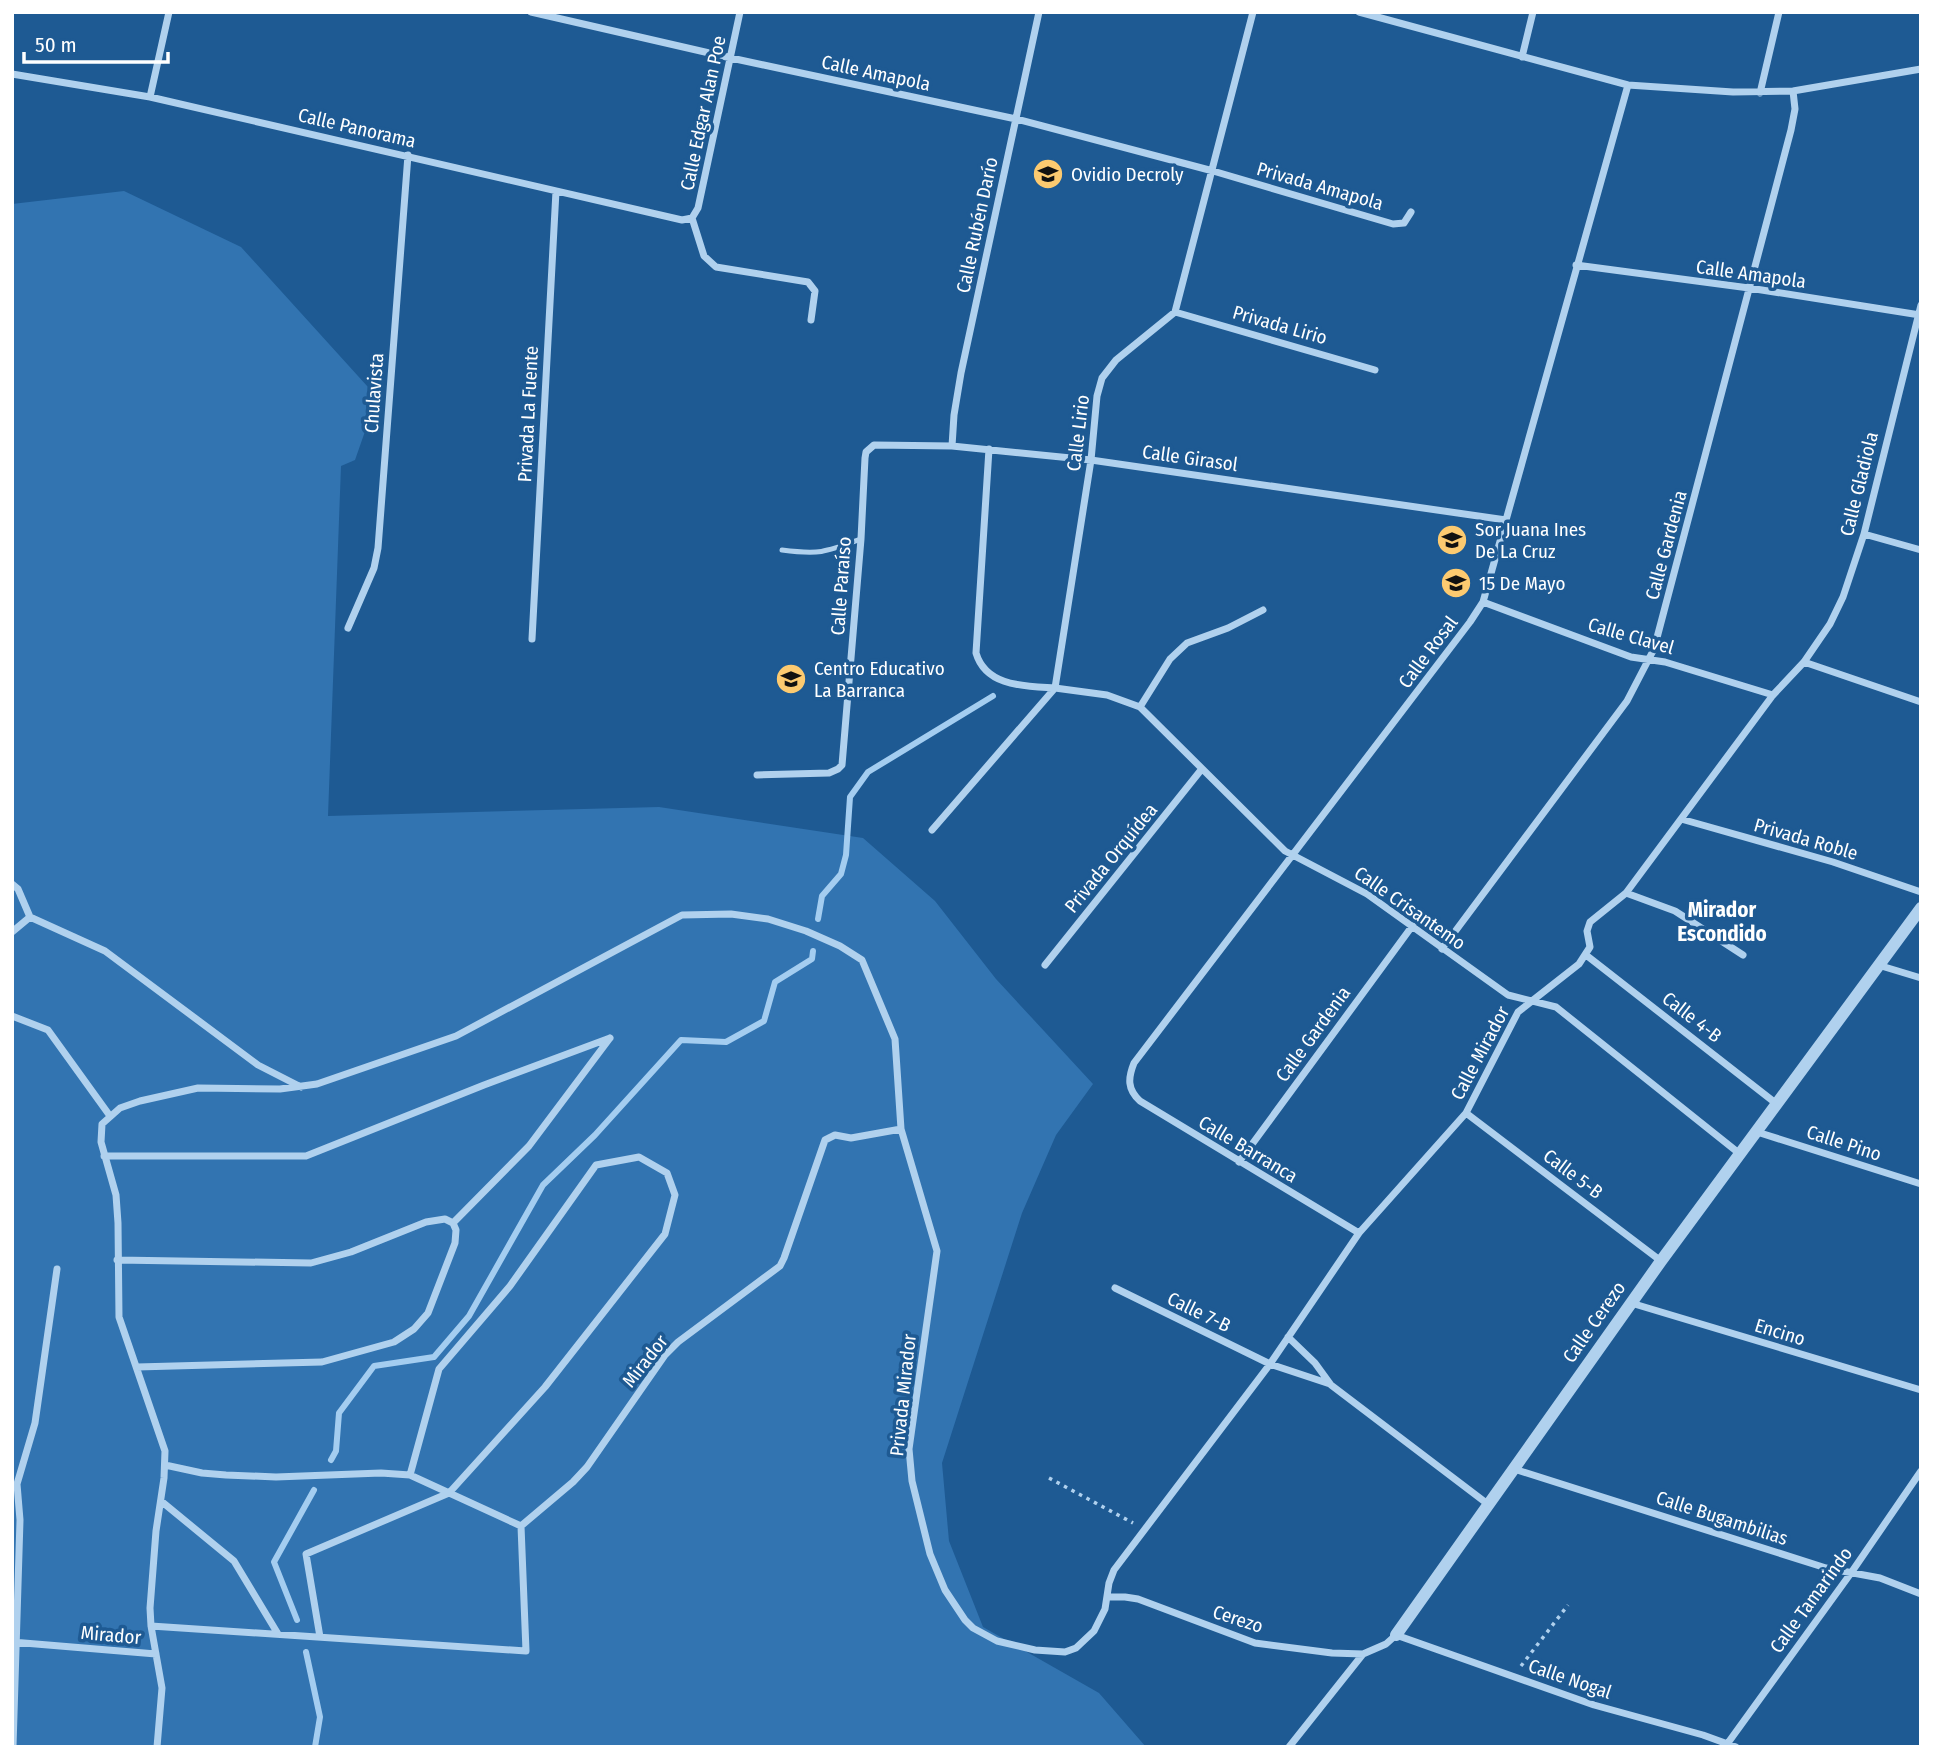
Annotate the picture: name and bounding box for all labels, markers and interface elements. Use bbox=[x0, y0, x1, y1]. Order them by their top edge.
scale bar bbox=[24, 21, 168, 65]
text: 50 m bbox=[35, 32, 77, 58]
street label: Calle Edgar Alan Poe bbox=[675, 34, 731, 192]
street label: Calle Amapola bbox=[820, 50, 932, 96]
street label: Calle Panorama bbox=[296, 103, 418, 153]
street label: Calle Rubén Darío bbox=[951, 155, 1003, 295]
school or university icon: Ovidio Decroly bbox=[1031, 157, 1065, 191]
street label: Privada Amapola bbox=[1254, 157, 1386, 215]
place label: Ovidio Decroly bbox=[1071, 163, 1184, 186]
street label: Calle Amapola bbox=[1695, 255, 1807, 293]
street label: Privada Lirio bbox=[1230, 301, 1330, 349]
street label: Privada La Fuente bbox=[513, 345, 543, 483]
street label: Chulavista bbox=[360, 352, 388, 434]
street label: Calle Lirio bbox=[1062, 393, 1094, 473]
street label: Calle Gladiola bbox=[1835, 429, 1883, 539]
street label: Calle Girasol bbox=[1141, 440, 1239, 476]
street label: Calle Gardenia bbox=[1640, 488, 1692, 602]
place label: Sor Juana Ines De La Cruz bbox=[1475, 518, 1586, 563]
school or university icon: Sor Juana Ines De La Cruz bbox=[1435, 523, 1469, 557]
street label: Calle Paraíso bbox=[826, 536, 856, 636]
school or university icon: 15 De Mayo bbox=[1439, 566, 1473, 600]
place label: 15 De Mayo bbox=[1479, 572, 1565, 595]
street label: Calle Rosal bbox=[1393, 611, 1463, 693]
street label: Calle Clavel bbox=[1585, 613, 1677, 659]
place label: Centro Educativo La Barranca bbox=[814, 657, 945, 702]
school or university icon: Centro Educativo La Barranca bbox=[774, 662, 808, 696]
street label: Privada Orquídea bbox=[1060, 799, 1162, 917]
street label: Privada Roble bbox=[1751, 813, 1861, 865]
street label: Calle Crisantemo bbox=[1350, 861, 1470, 955]
district label: Mirador Escondido bbox=[1677, 897, 1767, 947]
street label: Calle Gardenia bbox=[1271, 982, 1355, 1086]
street label: Calle 4-B bbox=[1658, 987, 1726, 1047]
street label: Calle Mirador bbox=[1446, 1002, 1514, 1104]
street label: Calle Barranca bbox=[1194, 1110, 1302, 1188]
street label: Calle Pino bbox=[1804, 1120, 1884, 1166]
street label: Calle 5-B bbox=[1539, 1144, 1607, 1204]
street label: Calle Cerezo bbox=[1558, 1277, 1630, 1367]
street label: Calle 7-B bbox=[1164, 1287, 1234, 1337]
street label: Encino bbox=[1752, 1313, 1808, 1351]
street label: Mirador bbox=[617, 1330, 673, 1392]
street label: Privada Mirador bbox=[885, 1332, 921, 1457]
street label: Calle Bugambilias bbox=[1653, 1486, 1791, 1550]
street label: Calle Tamarindo bbox=[1765, 1543, 1857, 1657]
street label: Cerezo bbox=[1210, 1600, 1266, 1638]
street label: Mirador bbox=[80, 1621, 142, 1649]
street label: Calle Nogal bbox=[1525, 1654, 1615, 1704]

